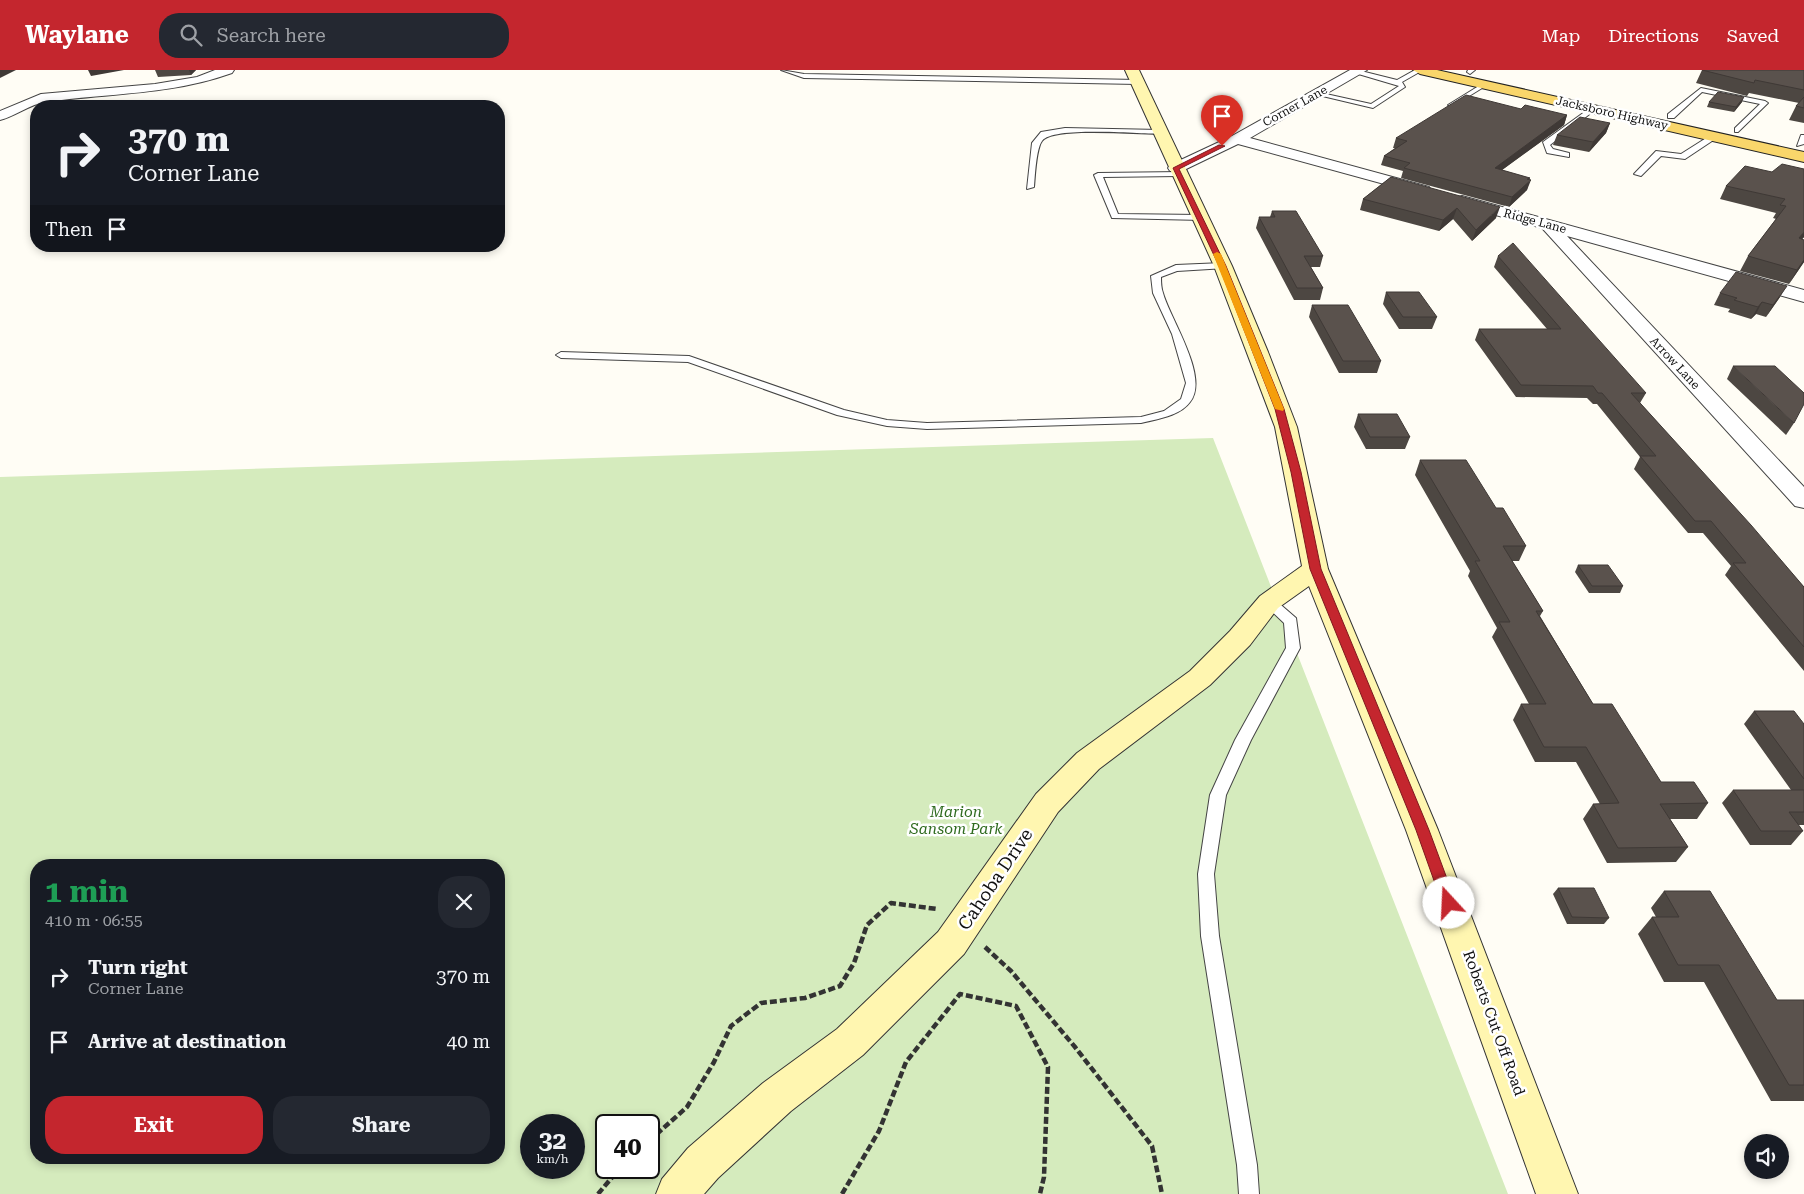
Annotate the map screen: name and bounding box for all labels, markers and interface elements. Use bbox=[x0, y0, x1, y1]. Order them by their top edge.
search box bbox=[159, 13, 509, 58]
text: Waylane bbox=[25, 21, 129, 49]
icon: search bbox=[177, 21, 205, 49]
text: Search here bbox=[217, 24, 326, 47]
text: Map bbox=[1542, 25, 1580, 46]
text: Directions bbox=[1608, 25, 1699, 46]
text: Saved bbox=[1727, 25, 1779, 46]
street label: Corner Lane bbox=[1260, 82, 1330, 129]
street label: Jacksboro Highway bbox=[1555, 93, 1670, 133]
pin bbox=[1201, 95, 1243, 146]
icon: arrive bbox=[1208, 102, 1236, 130]
text: 370 m bbox=[128, 119, 229, 160]
icon: right bbox=[45, 120, 110, 185]
text: Corner Lane bbox=[128, 161, 259, 186]
street label: Ridge Lane bbox=[1502, 206, 1568, 236]
icon: arrive bbox=[103, 215, 131, 243]
text: Then bbox=[45, 218, 93, 241]
street label: Arrow Lane bbox=[1647, 334, 1703, 392]
park label: Marion Sansom Park bbox=[909, 803, 1003, 838]
street label: Cahoba Drive bbox=[953, 824, 1037, 934]
text: 1 min bbox=[45, 874, 128, 909]
button: close bbox=[438, 876, 490, 928]
position arrow bbox=[1422, 876, 1474, 928]
text: 410 m · 06:55 bbox=[45, 911, 143, 930]
street label: Roberts Cut Off Road bbox=[1459, 948, 1529, 1098]
text: Turn right bbox=[88, 956, 188, 979]
icon: right bbox=[45, 963, 73, 991]
text: 370 m bbox=[436, 965, 490, 988]
text: Corner Lane bbox=[88, 979, 184, 998]
icon: arrive bbox=[45, 1028, 73, 1056]
text: Arrive at destination bbox=[88, 1030, 286, 1053]
text: 40 m bbox=[447, 1030, 490, 1053]
button: Exit bbox=[45, 1096, 263, 1154]
button: Share bbox=[273, 1096, 490, 1154]
speed limit sign: 40 bbox=[595, 1114, 660, 1179]
text: 32 bbox=[538, 1126, 567, 1155]
map controls bbox=[1744, 1134, 1789, 1179]
button: sound bbox=[1744, 1134, 1789, 1179]
text: km/h bbox=[536, 1152, 569, 1166]

